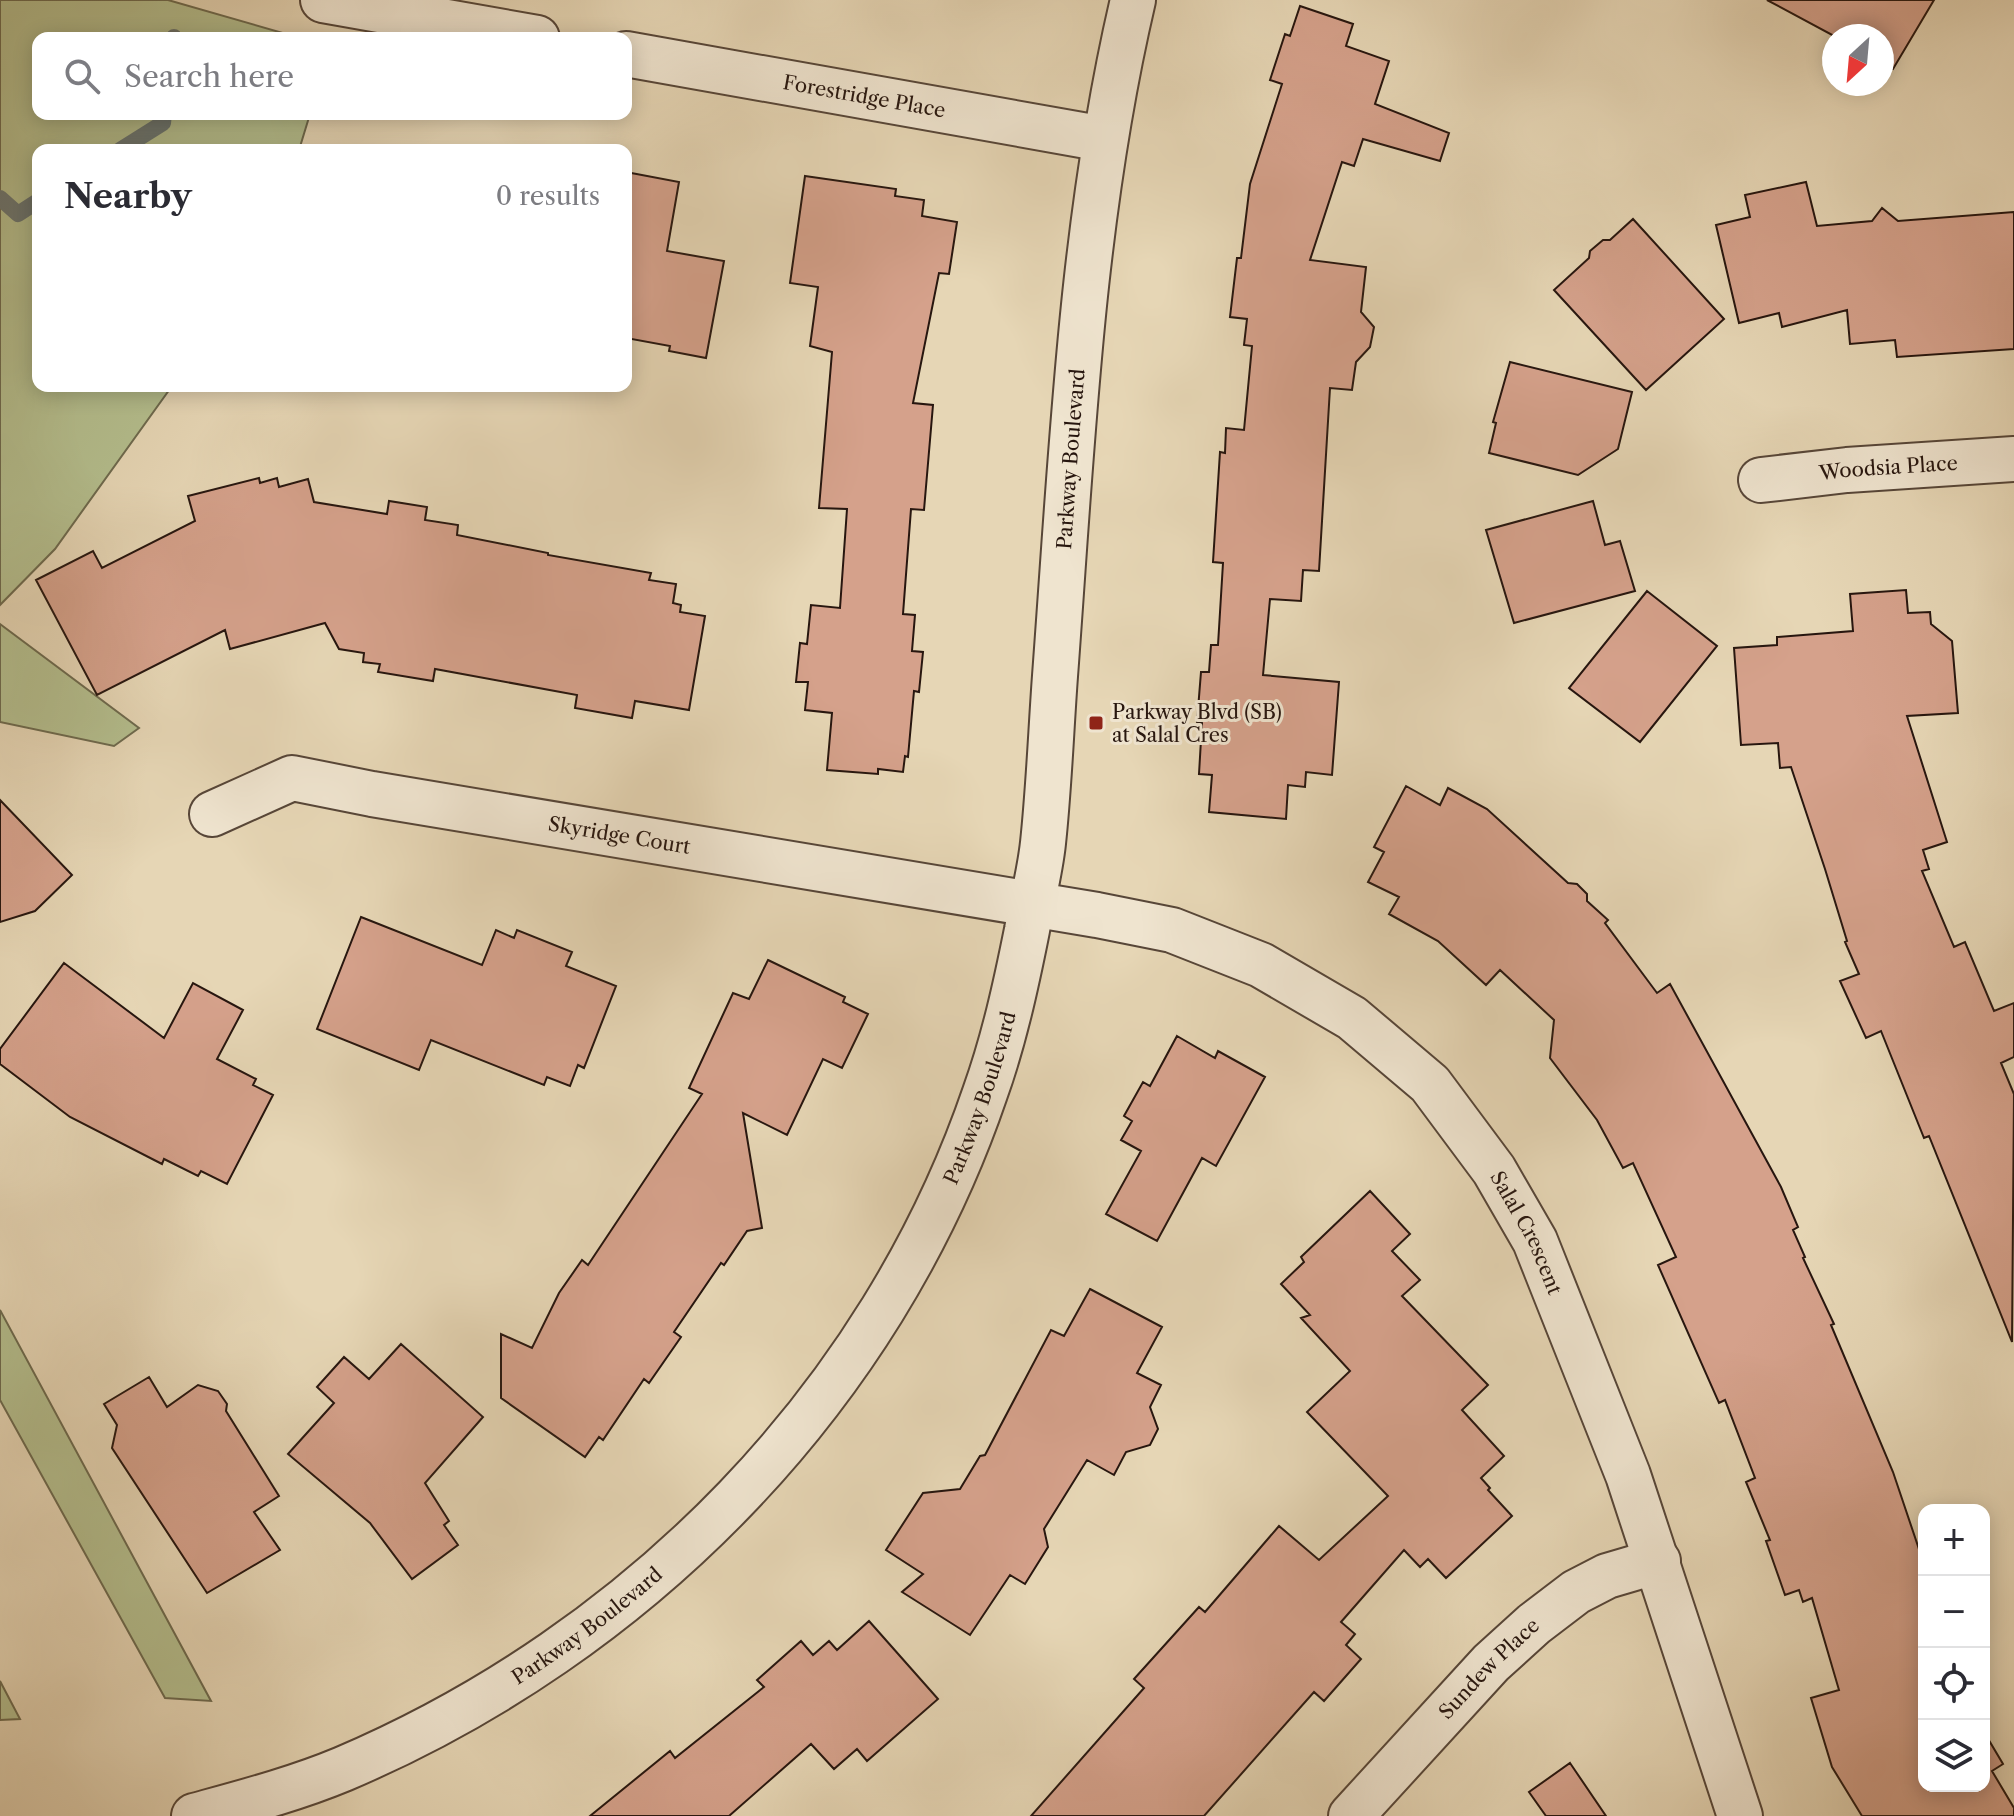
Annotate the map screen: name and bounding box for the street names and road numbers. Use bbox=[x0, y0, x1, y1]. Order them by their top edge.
street label: Forestridge Place bbox=[781, 70, 947, 123]
street label: Parkway Boulevard bbox=[1052, 368, 1090, 550]
street label: Woodsia Place bbox=[1817, 451, 1958, 485]
street label: Skyridge Court bbox=[546, 812, 692, 859]
street label: Parkway Boulevard bbox=[939, 1009, 1021, 1188]
street label: Salal Crescent bbox=[1485, 1167, 1567, 1298]
street label: Parkway Boulevard bbox=[507, 1562, 667, 1690]
street label: Sundew Place bbox=[1434, 1613, 1544, 1724]

